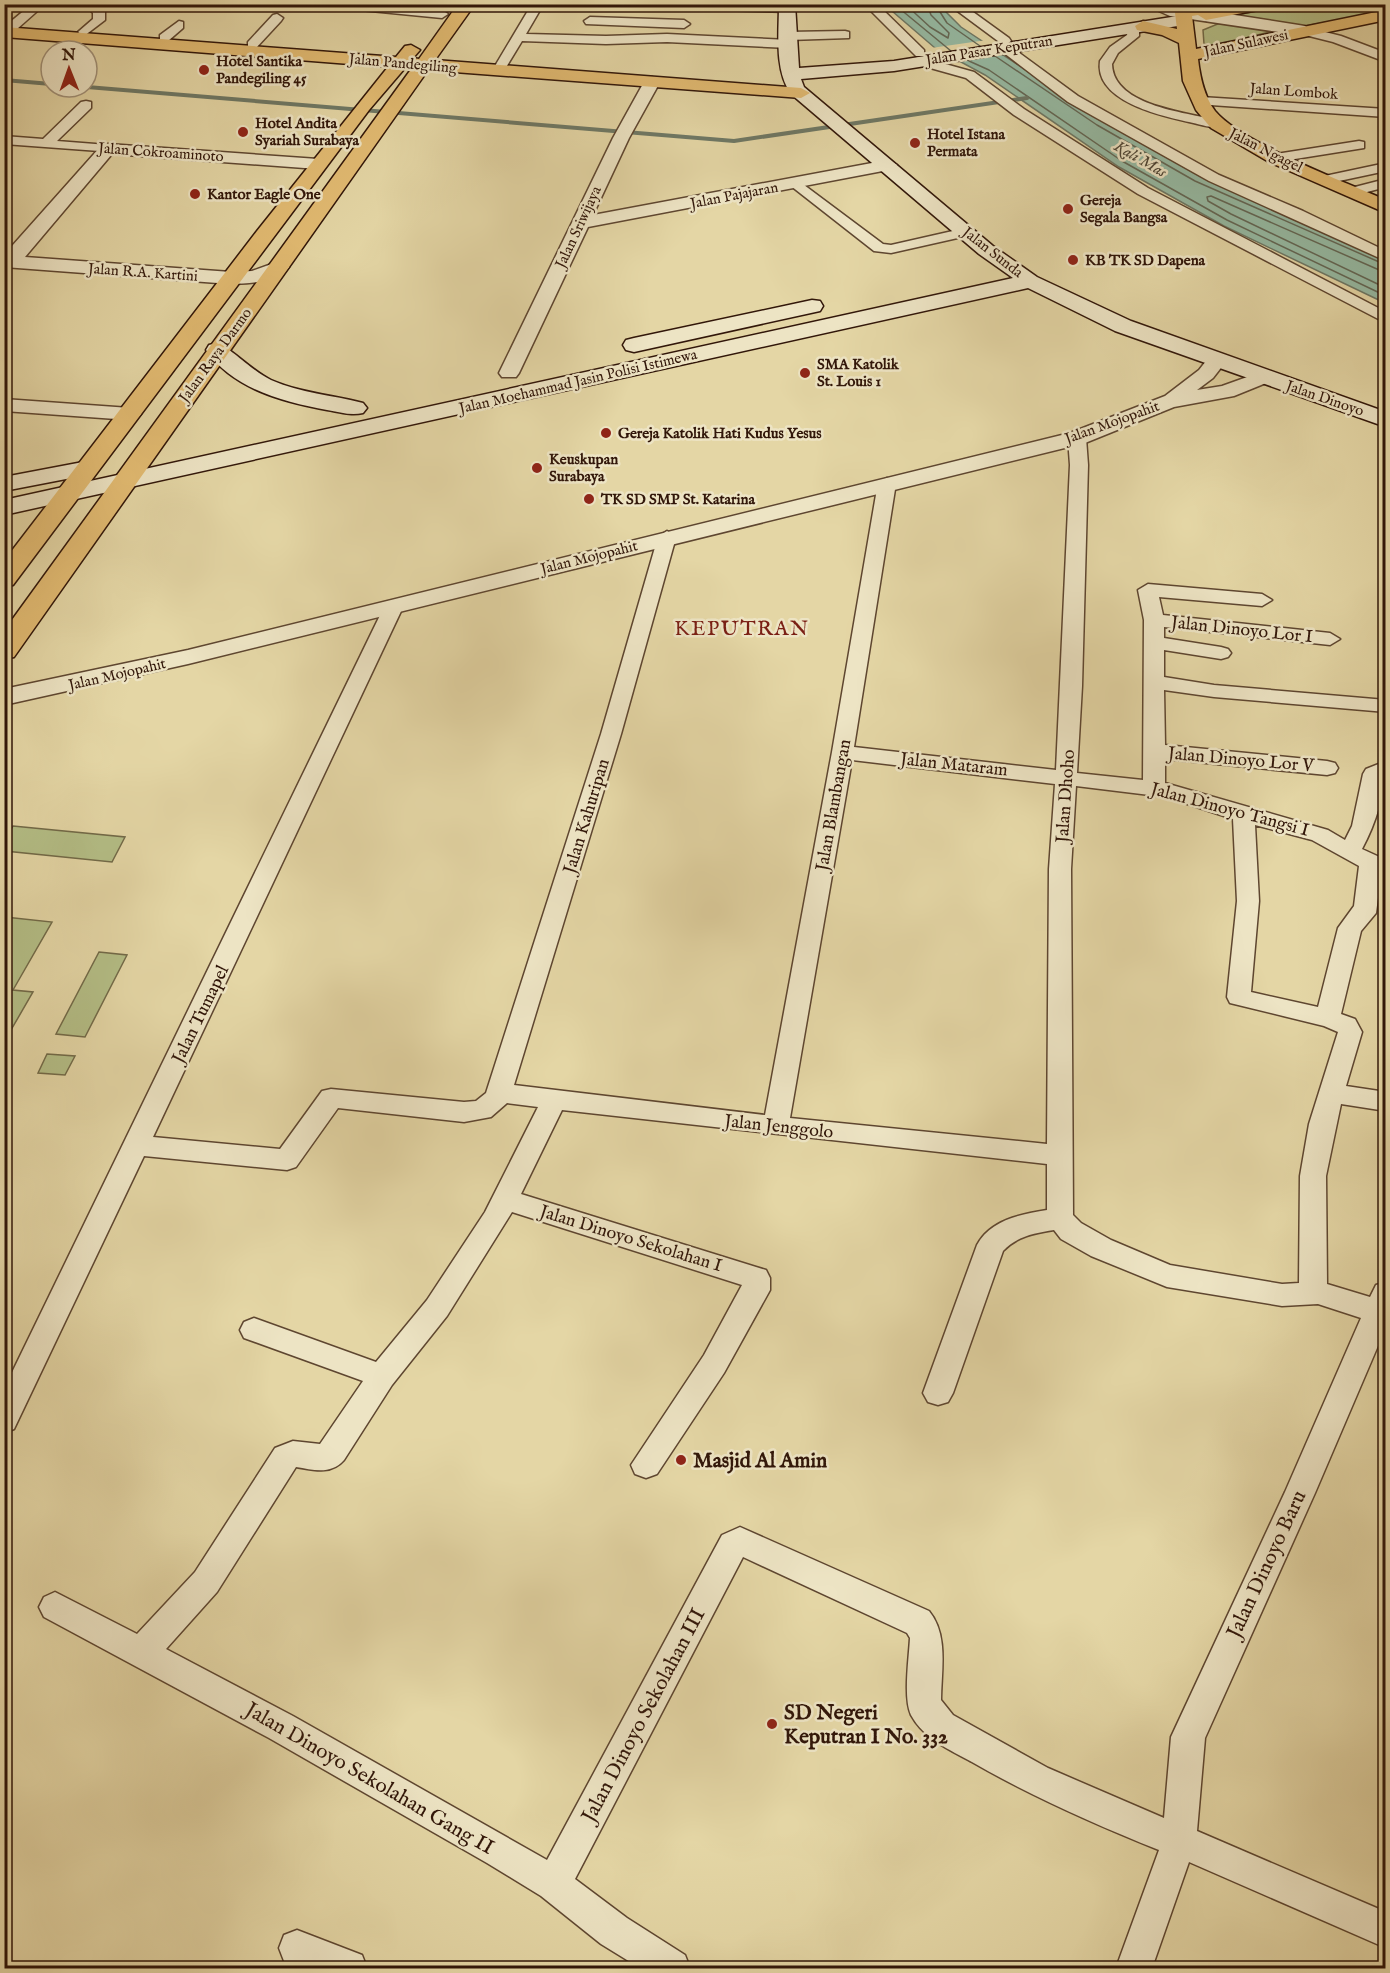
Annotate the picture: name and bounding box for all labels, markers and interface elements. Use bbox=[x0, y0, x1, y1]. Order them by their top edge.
street label: Jalan Sulawesi bbox=[1200, 25, 1290, 62]
street label: Jalan Pasar Keputran bbox=[922, 31, 1054, 70]
north arrow bbox=[39, 39, 99, 99]
text: N bbox=[61, 46, 76, 66]
street label: Jalan Pandegiling bbox=[346, 49, 459, 78]
place label: Hotel Santika Pandegiling 45 bbox=[216, 52, 307, 88]
marker: Hotel Santika Pandegiling 45 bbox=[197, 63, 211, 77]
street label: Jalan Lombok bbox=[1247, 79, 1340, 104]
place label: Hotel Andita Syariah Surabaya bbox=[255, 114, 360, 150]
street label: Jalan Ngagel bbox=[1224, 123, 1307, 178]
marker: Hotel Andita Syariah Surabaya bbox=[236, 125, 250, 139]
place label: Hotel Istana Permata bbox=[927, 125, 1005, 161]
marker: Hotel Istana Permata bbox=[908, 136, 922, 150]
water label: Kali Mas bbox=[1109, 136, 1170, 183]
street label: Jalan Cokroaminoto bbox=[96, 138, 224, 166]
street label: Jalan Pajajaran bbox=[687, 178, 780, 214]
street label: Jalan Sriwijaya bbox=[550, 183, 606, 273]
place label: Kantor Eagle One bbox=[207, 185, 321, 204]
marker: Kantor Eagle One bbox=[188, 187, 202, 201]
place label: Gereja Segala Bangsa bbox=[1080, 191, 1168, 227]
marker: Gereja Segala Bangsa bbox=[1061, 202, 1075, 216]
street label: Jalan Sunda bbox=[957, 222, 1027, 282]
place label: KB TK SD Dapena bbox=[1085, 251, 1206, 270]
marker: KB TK SD Dapena bbox=[1066, 253, 1080, 267]
street label: Jalan R.A. Kartini bbox=[85, 259, 199, 286]
street label: Jalan Raya Darmo bbox=[174, 304, 256, 408]
street label: Jalan Moehammad Jasin Polisi Istimewa bbox=[455, 345, 700, 419]
place label: SMA Katolik St. Louis 1 bbox=[817, 355, 900, 391]
marker: SMA Katolik St. Louis 1 bbox=[798, 366, 812, 380]
street label: Jalan Dinoyo bbox=[1281, 376, 1366, 421]
street label: Jalan Mojopahit bbox=[1060, 397, 1162, 449]
place label: Gereja Katolik Hati Kudus Yesus bbox=[618, 424, 822, 443]
marker: Gereja Katolik Hati Kudus Yesus bbox=[599, 426, 613, 440]
place label: Keuskupan Surabaya bbox=[549, 450, 618, 486]
marker: Keuskupan Surabaya bbox=[530, 461, 544, 475]
place label: TK SD SMP St. Katarina bbox=[600, 490, 756, 509]
marker: TK SD SMP St. Katarina bbox=[582, 492, 596, 506]
street label: Jalan Mojopahit bbox=[537, 536, 640, 579]
street label: Jalan Dinoyo Lor I bbox=[1168, 611, 1314, 649]
district label: KEPUTRAN bbox=[674, 616, 810, 643]
street label: Jalan Mojopahit bbox=[65, 654, 168, 695]
street label: Jalan Blambangan bbox=[811, 737, 857, 875]
street label: Jalan Dinoyo Lor V bbox=[1165, 742, 1316, 778]
street label: Jalan Mataram bbox=[897, 748, 1009, 783]
street label: Jalan Dhoho bbox=[1052, 748, 1081, 846]
street label: Jalan Kahuripan bbox=[558, 756, 616, 879]
street label: Jalan Dinoyo Tangsi I bbox=[1146, 778, 1312, 843]
street label: Jalan Tumapel bbox=[167, 962, 235, 1069]
street label: Jalan Jenggolo bbox=[721, 1110, 835, 1145]
street label: Jalan Dinoyo Sekolahan I bbox=[535, 1200, 725, 1278]
place label: Masjid Al Amin bbox=[693, 1448, 827, 1475]
marker: Masjid Al Amin bbox=[674, 1453, 688, 1467]
street label: Jalan Dinoyo Baru bbox=[1220, 1486, 1313, 1645]
street label: Jalan Dinoyo Sekolahan III bbox=[575, 1604, 712, 1829]
street label: Jalan Dinoyo Sekolahan Gang II bbox=[238, 1696, 498, 1862]
place label: SD Negeri Keputran I No. 332 bbox=[784, 1700, 948, 1751]
marker: SD Negeri Keputran I No. 332 bbox=[765, 1717, 779, 1731]

